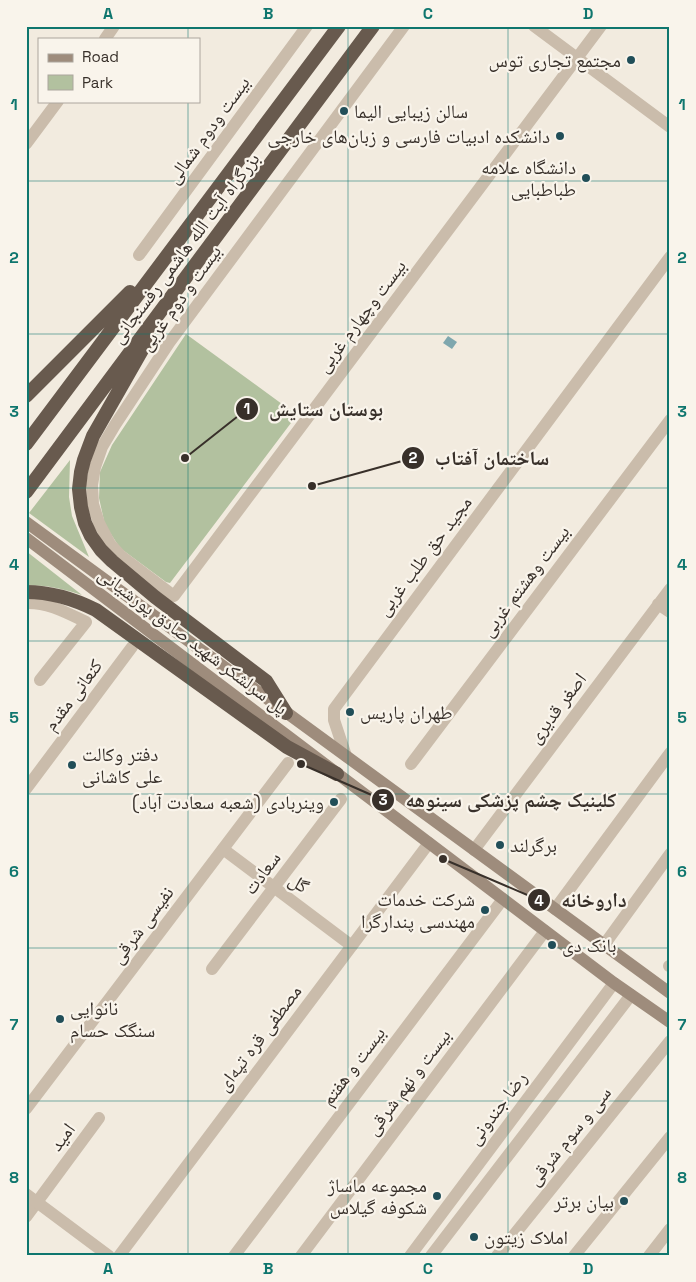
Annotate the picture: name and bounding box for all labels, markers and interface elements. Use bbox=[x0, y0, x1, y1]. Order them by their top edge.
text: A bbox=[103, 3, 113, 24]
text: B bbox=[263, 3, 273, 24]
text: C bbox=[423, 3, 433, 24]
text: D bbox=[583, 3, 593, 24]
legend bbox=[38, 38, 200, 102]
text: Road bbox=[82, 47, 119, 66]
place label: مجتمع تجاری توس bbox=[488, 48, 621, 73]
marker: مجتمع تجاری توس bbox=[625, 54, 637, 66]
street label: بیست ودوم شمالی bbox=[161, 71, 256, 189]
text: Park bbox=[82, 73, 113, 92]
text: 1 bbox=[10, 94, 18, 115]
text: 1 bbox=[678, 94, 686, 115]
place label: سالن زیبایی الیما bbox=[354, 99, 468, 124]
marker: سالن زیبایی الیما bbox=[338, 105, 350, 117]
place label: دانشکده ادبیات فارسی و زبان‌های خارجی bbox=[267, 124, 550, 149]
marker: دانشکده ادبیات فارسی و زبان‌های خارجی bbox=[554, 130, 566, 142]
street label: بزرگراه آیت الله هاشمی رفسنجانی bbox=[105, 147, 265, 349]
place label: دانشگاه علامه طباطبایی bbox=[481, 155, 576, 202]
marker: دانشگاه علامه طباطبایی bbox=[580, 172, 592, 184]
street label: بیست و دوم غربی bbox=[133, 240, 228, 357]
text: 2 bbox=[9, 247, 19, 268]
text: 2 bbox=[677, 247, 687, 268]
street label: بیست وچهارم غربی bbox=[310, 255, 412, 378]
callout: بوستان ستایش bbox=[234, 391, 393, 426]
text: بوستان ستایش bbox=[269, 396, 383, 422]
text: 1 bbox=[244, 399, 250, 418]
text: 3 bbox=[9, 401, 19, 422]
text: 3 bbox=[677, 401, 687, 422]
callout: ساختمان آفتاب bbox=[400, 441, 560, 476]
text: ساختمان آفتاب bbox=[435, 445, 549, 471]
text: 2 bbox=[409, 448, 418, 467]
street label: مجید حق طلب غربی bbox=[371, 491, 477, 621]
street label: بیست وهشتم غربی bbox=[475, 520, 575, 642]
text: 4 bbox=[9, 554, 19, 575]
text: 4 bbox=[677, 554, 687, 575]
street label: پل سرلشکر شهید صادق پورشیانی bbox=[93, 561, 293, 721]
street label: کنعانی مقدم bbox=[38, 654, 109, 737]
street label: اصغر قدیری bbox=[522, 667, 592, 749]
place label: طهران پاریس bbox=[360, 700, 453, 725]
marker: طهران پاریس bbox=[344, 706, 356, 718]
text: 5 bbox=[9, 707, 19, 728]
text: 5 bbox=[677, 707, 687, 728]
place label: دفتر وکالت علی کاشانی bbox=[82, 742, 163, 789]
marker: دفتر وکالت علی کاشانی bbox=[66, 759, 78, 771]
callout: کلینیک چشم پزشکی سینوهه bbox=[370, 782, 626, 817]
text: کلینیک چشم پزشکی سینوهه bbox=[406, 787, 617, 814]
place label: وینربادی (شعبه سعادت آباد) bbox=[132, 790, 324, 815]
text: 3 bbox=[378, 790, 388, 809]
marker: وینربادی (شعبه سعادت آباد) bbox=[328, 796, 340, 808]
place label: برگرلند bbox=[510, 833, 557, 858]
marker: برگرلند bbox=[494, 839, 506, 851]
street label: سعادت bbox=[238, 846, 286, 900]
text: 6 bbox=[9, 861, 19, 882]
text: 6 bbox=[677, 861, 687, 882]
street label: گل bbox=[284, 867, 314, 899]
street label: نفیسی شرقی bbox=[105, 881, 179, 969]
callout: داروخانه bbox=[527, 883, 637, 918]
place label: شرکت خدمات مهندسى پندارگرا bbox=[361, 887, 475, 934]
text: داروخانه bbox=[561, 887, 627, 913]
text: 4 bbox=[534, 891, 544, 910]
marker: شرکت خدمات مهندسى پندارگرا bbox=[479, 904, 491, 916]
place label: بانک دی bbox=[562, 933, 617, 958]
marker: بانک دی bbox=[546, 939, 558, 951]
street label: مصطفی قره تپه‌ای bbox=[211, 980, 307, 1096]
place label: نانوایی سنگک حسام bbox=[70, 996, 155, 1044]
marker: نانوایی سنگک حسام bbox=[54, 1013, 66, 1025]
text: 7 bbox=[10, 1014, 19, 1035]
text: 7 bbox=[678, 1014, 687, 1035]
street label: بیست و هفتم bbox=[315, 1021, 391, 1111]
street label: بیست و نهم شرقی bbox=[360, 1024, 456, 1140]
street label: رضا جندونی bbox=[461, 1066, 533, 1150]
street label: سی و سوم شرقی bbox=[521, 1081, 618, 1192]
street label: امید bbox=[43, 1118, 81, 1156]
text: 8 bbox=[9, 1167, 19, 1188]
text: 8 bbox=[677, 1167, 687, 1188]
place label: مجموعه ماساژ شکوفه گیلاس bbox=[327, 1173, 427, 1220]
place label: بیان برتر bbox=[553, 1189, 614, 1214]
marker: مجموعه ماساژ شکوفه گیلاس bbox=[431, 1190, 443, 1202]
marker: بیان برتر bbox=[618, 1195, 630, 1207]
place label: املاک زیتون bbox=[484, 1225, 568, 1250]
marker: املاک زیتون bbox=[468, 1231, 480, 1243]
text: A bbox=[103, 1258, 113, 1279]
text: B bbox=[263, 1258, 273, 1279]
text: C bbox=[423, 1258, 433, 1279]
text: D bbox=[583, 1258, 593, 1279]

